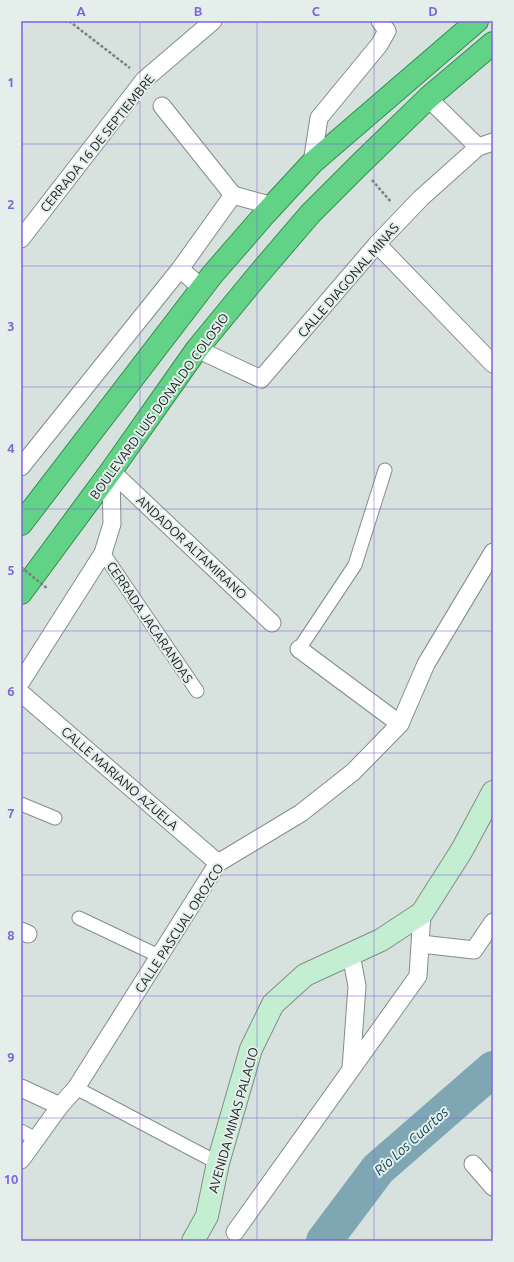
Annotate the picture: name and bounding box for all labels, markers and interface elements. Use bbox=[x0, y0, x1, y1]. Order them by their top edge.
text: A bbox=[76, 4, 86, 18]
text: B bbox=[194, 4, 203, 18]
text: C bbox=[312, 4, 321, 18]
text: D bbox=[428, 4, 438, 18]
street label: CERRADA 16 DE SEPTIEMBRE bbox=[37, 72, 157, 214]
text: 1 bbox=[7, 75, 15, 89]
text: 2 bbox=[7, 197, 15, 211]
street label: CALLE DIAGONAL MINAS bbox=[295, 220, 401, 340]
street label: BOULEVARD LUIS DONALDO COLOSIO bbox=[87, 310, 231, 502]
text: 3 bbox=[7, 319, 15, 333]
text: 4 bbox=[7, 441, 15, 455]
street label: ANDADOR ALTAMIRANO bbox=[134, 492, 250, 602]
street label: CERRADA JACARANDAS bbox=[104, 559, 196, 685]
text: 5 bbox=[7, 563, 15, 577]
text: 6 bbox=[7, 684, 15, 698]
street label: CALLE MARIANO AZUELA bbox=[59, 724, 182, 833]
text: 7 bbox=[7, 806, 15, 820]
street label: CALLE PASCUAL OROZCO bbox=[132, 861, 226, 995]
text: 8 bbox=[7, 928, 15, 942]
street label: AVENIDA MINAS PALACIO bbox=[205, 1045, 261, 1195]
text: 9 bbox=[7, 1050, 15, 1064]
water label: Río Los Cuartos bbox=[371, 1104, 451, 1178]
text: 10 bbox=[4, 1172, 18, 1186]

